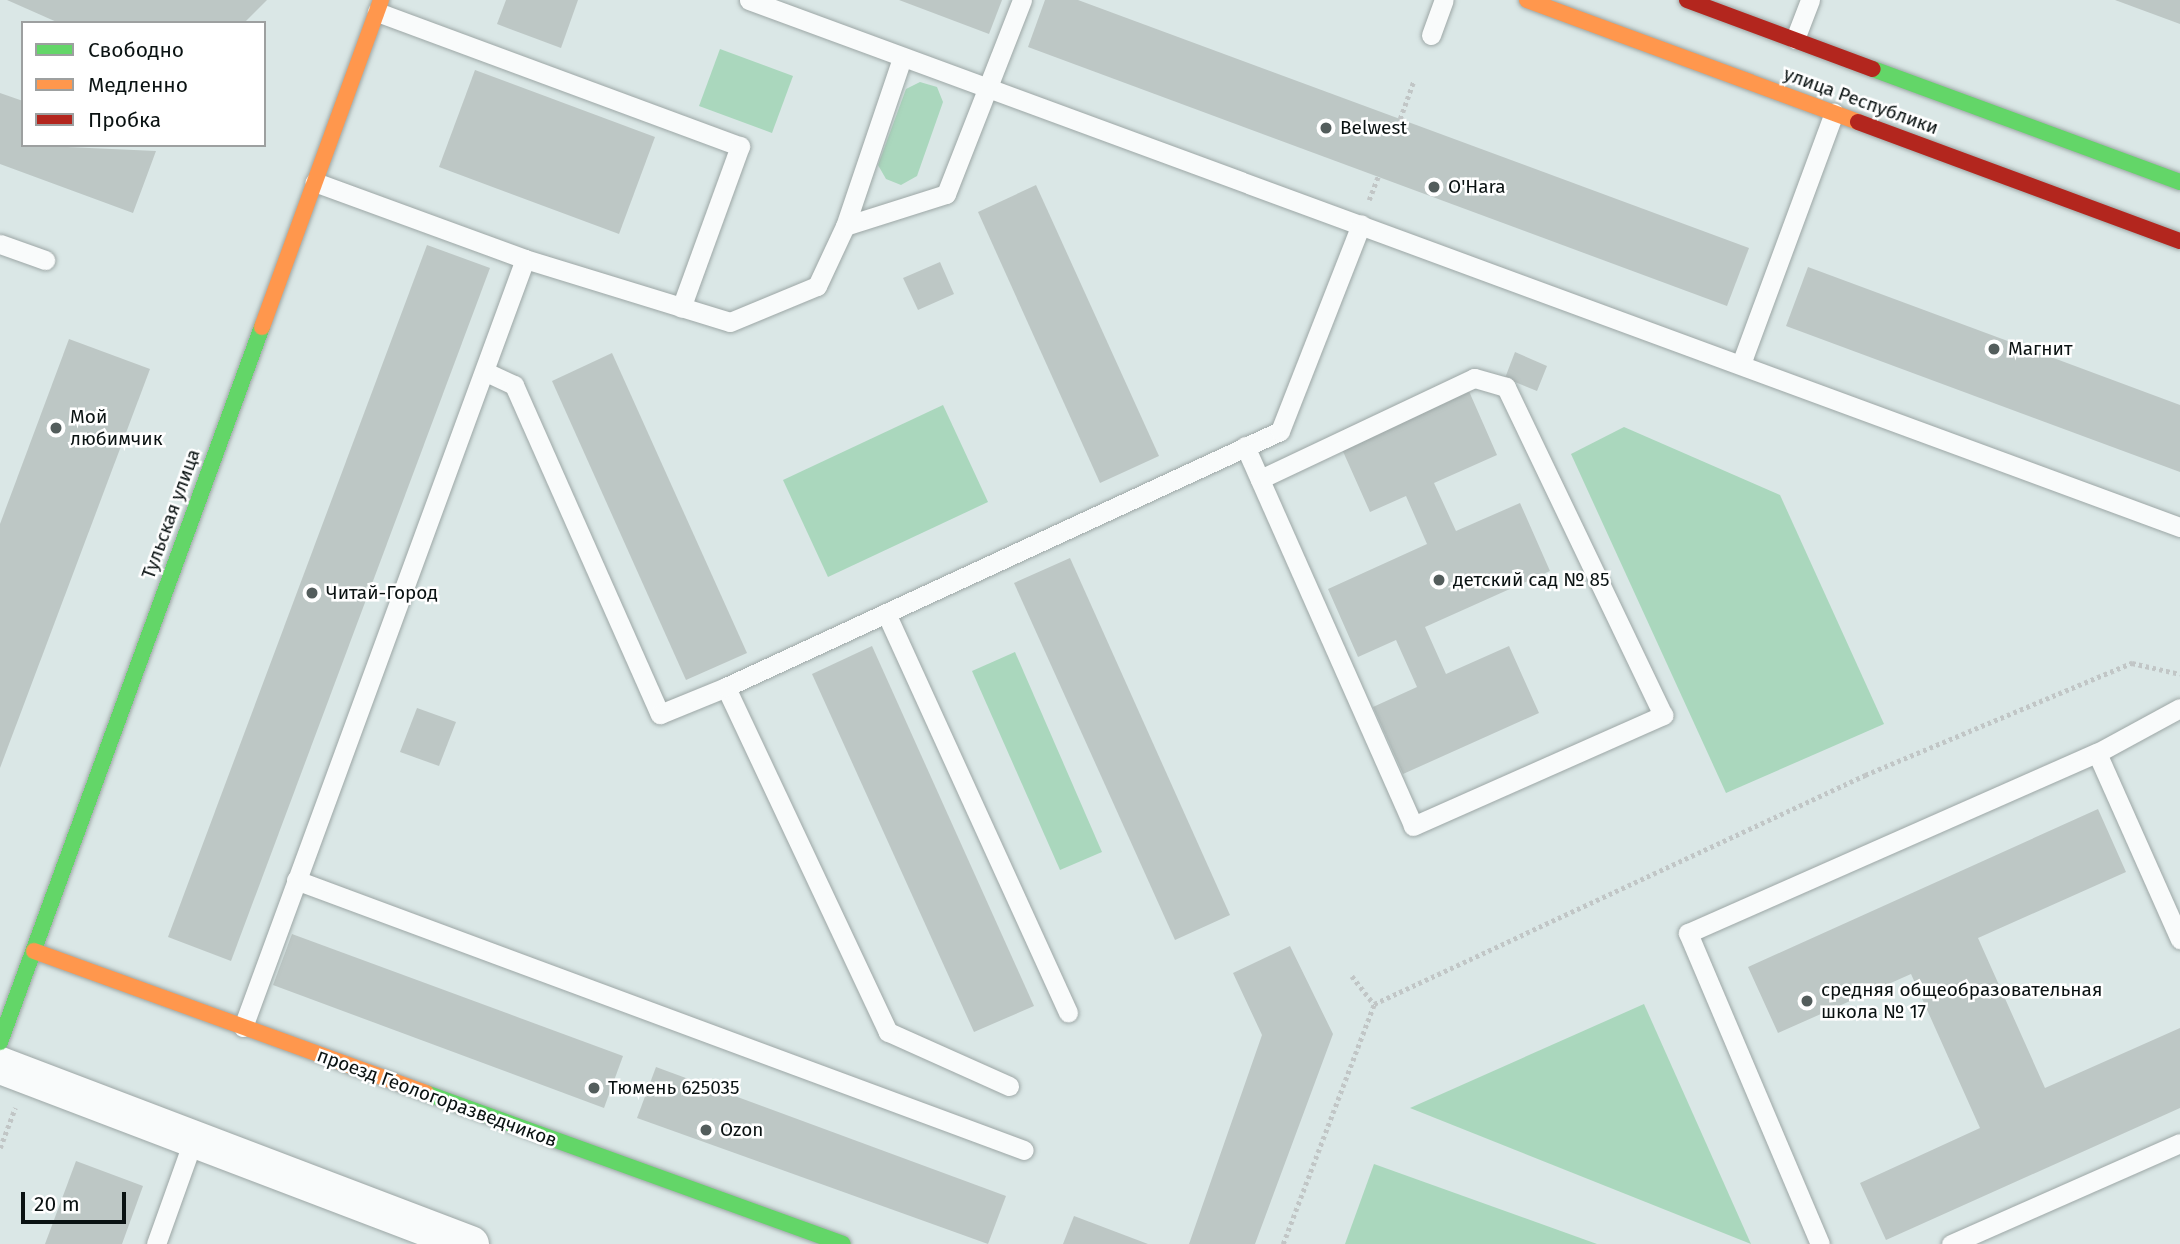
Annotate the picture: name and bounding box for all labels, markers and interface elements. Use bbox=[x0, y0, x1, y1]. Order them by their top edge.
legend bbox=[21, 21, 266, 147]
text: Свободно bbox=[88, 37, 184, 63]
street label: улица Республики bbox=[1781, 62, 1941, 140]
text: Медленно bbox=[88, 72, 188, 98]
text: Пробка bbox=[88, 107, 161, 133]
place label: Belwest bbox=[1340, 117, 1407, 139]
marker: Belwest bbox=[1318, 120, 1334, 136]
place label: O'Hara bbox=[1448, 176, 1506, 198]
marker: O'Hara bbox=[1426, 179, 1442, 195]
place label: Магнит bbox=[2008, 338, 2073, 360]
marker: Магнит bbox=[1986, 341, 2002, 357]
place label: Мой любимчик bbox=[70, 406, 163, 450]
marker: Мой любимчик bbox=[48, 420, 64, 436]
street label: Тульская улица bbox=[137, 446, 205, 582]
place label: детский сад № 85 bbox=[1453, 569, 1610, 591]
marker: детский сад № 85 bbox=[1431, 572, 1447, 588]
place label: Читай-Город bbox=[326, 582, 438, 604]
marker: Читай-Город bbox=[304, 585, 320, 601]
place label: средняя общеобразовательная школа № 17 bbox=[1821, 979, 2102, 1023]
marker: средняя общеобразовательная школа № 17 bbox=[1799, 993, 1815, 1009]
street label: проезд Геологоразведчиков bbox=[314, 1044, 560, 1152]
place label: Тюмень 625035 bbox=[608, 1077, 740, 1099]
marker: Тюмень 625035 bbox=[586, 1080, 602, 1096]
place label: Ozon bbox=[720, 1119, 763, 1141]
marker: Ozon bbox=[698, 1122, 714, 1138]
scale bar bbox=[24, 1178, 130, 1222]
text: 20 m bbox=[34, 1191, 80, 1217]

